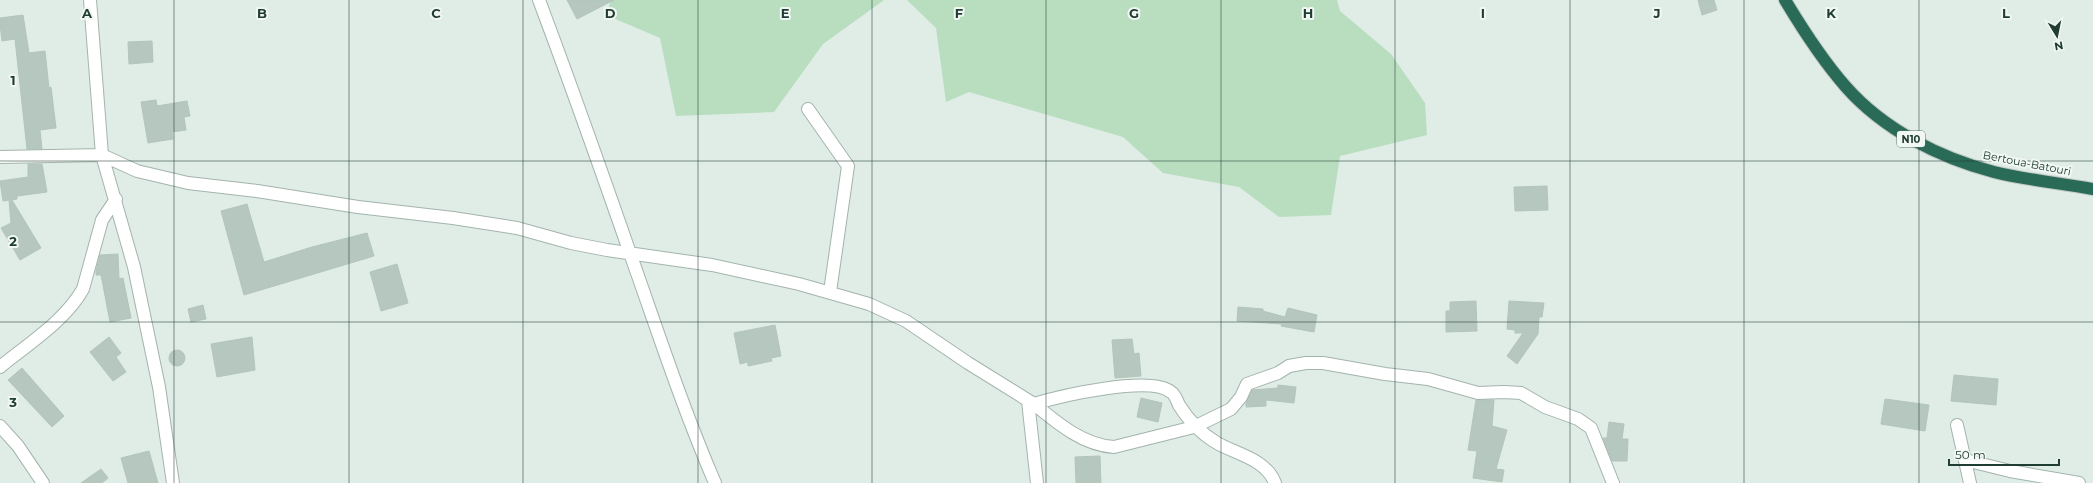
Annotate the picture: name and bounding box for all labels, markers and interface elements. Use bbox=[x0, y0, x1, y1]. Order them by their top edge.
text: A bbox=[81, 5, 93, 21]
text: B bbox=[257, 5, 267, 21]
text: C bbox=[431, 5, 441, 21]
text: D bbox=[605, 5, 616, 21]
text: E bbox=[781, 5, 790, 21]
text: F bbox=[955, 5, 963, 21]
text: G bbox=[1129, 5, 1139, 21]
text: H bbox=[1303, 5, 1313, 21]
text: I bbox=[1481, 5, 1485, 21]
text: J bbox=[1652, 5, 1661, 21]
text: K bbox=[1826, 5, 1836, 21]
text: L bbox=[2002, 5, 2010, 21]
north arrow bbox=[2037, 16, 2077, 56]
text: N bbox=[2053, 38, 2064, 54]
text: 1 bbox=[10, 72, 16, 88]
road number: N10 bbox=[1897, 131, 1925, 147]
street label: Bertoua-Batouri bbox=[1982, 148, 2072, 178]
text: 2 bbox=[9, 233, 17, 249]
text: 3 bbox=[8, 394, 17, 410]
scale bar bbox=[1949, 441, 2059, 467]
text: 50 m bbox=[1955, 447, 1986, 462]

